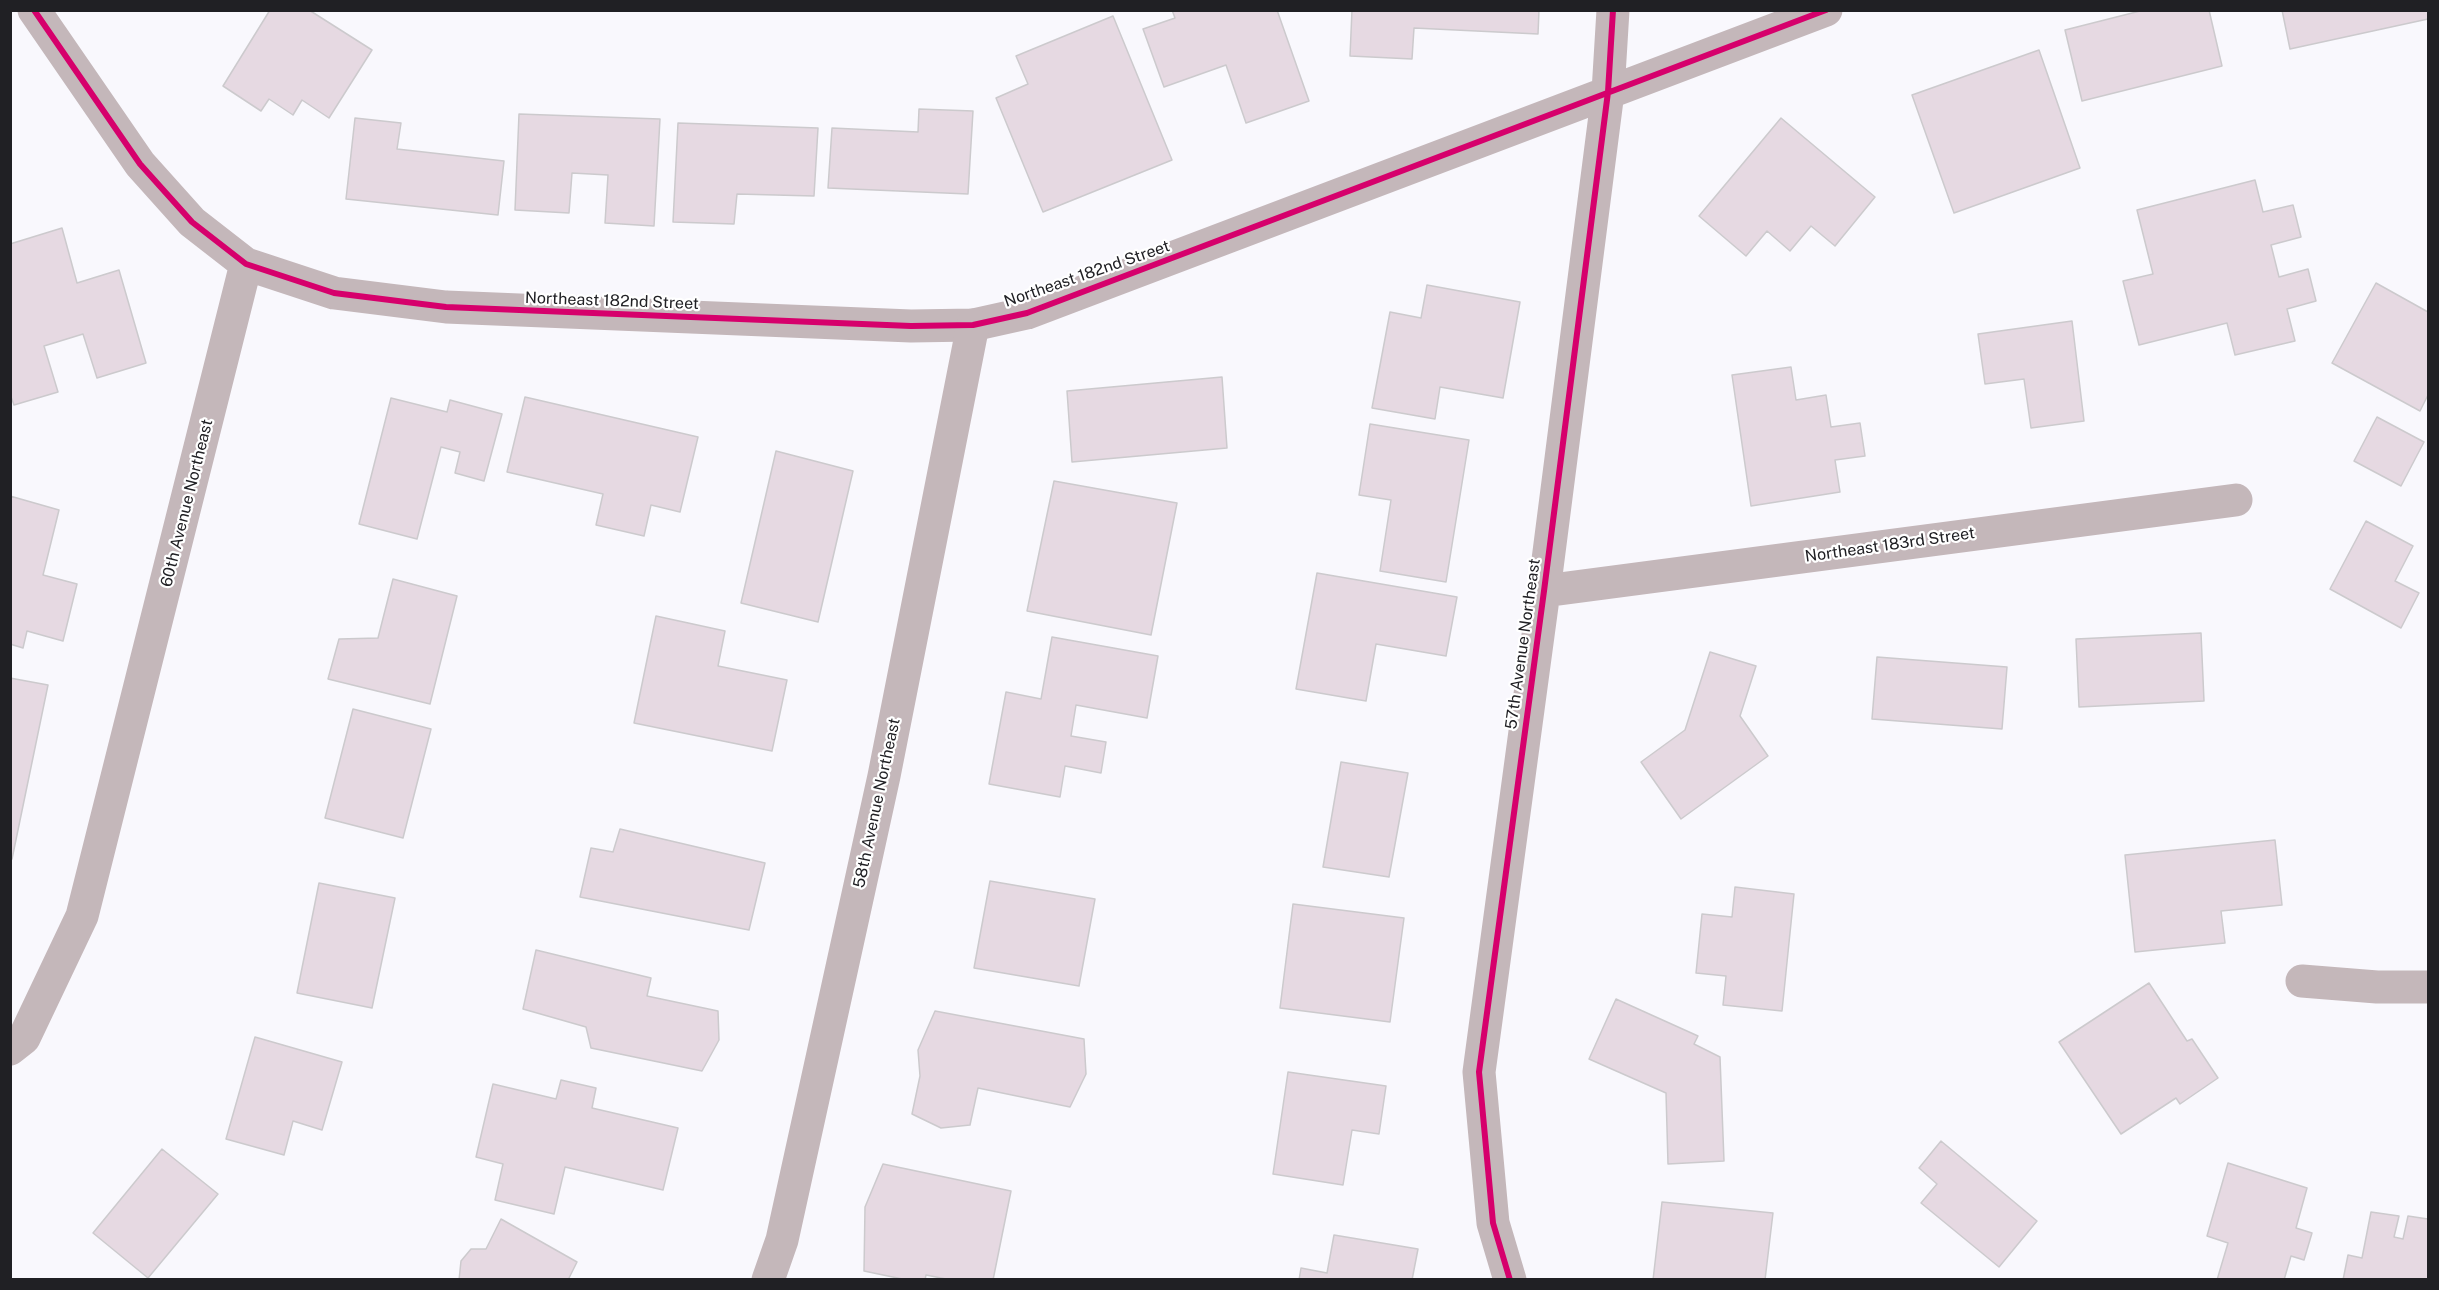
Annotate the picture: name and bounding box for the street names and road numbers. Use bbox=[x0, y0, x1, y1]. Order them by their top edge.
street label: Northeast 182nd Street bbox=[1002, 237, 1172, 311]
street label: Northeast 182nd Street bbox=[525, 288, 699, 314]
street label: 60th Avenue Northeast bbox=[157, 417, 217, 589]
street label: Northeast 183rd Street bbox=[1804, 524, 1976, 566]
street label: 57th Avenue Northeast bbox=[1501, 557, 1545, 731]
street label: 58th Avenue Northeast bbox=[850, 716, 904, 890]

